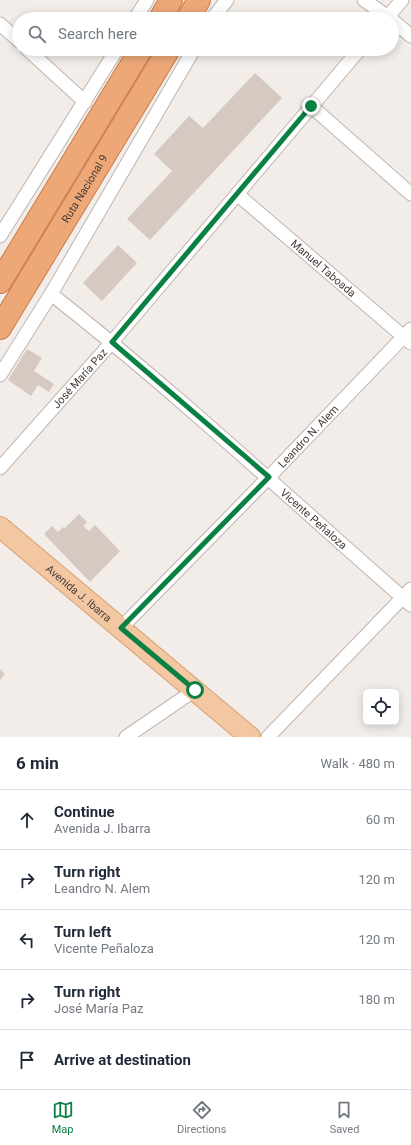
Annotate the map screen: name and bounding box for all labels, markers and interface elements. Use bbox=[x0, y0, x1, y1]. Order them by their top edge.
search box bbox=[12, 12, 399, 56]
icon: search bbox=[26, 23, 48, 45]
text: Search here bbox=[58, 25, 137, 43]
route end bbox=[302, 97, 320, 115]
street label: Ruta Nacional 9 bbox=[59, 152, 110, 225]
street label: Manuel Taboada bbox=[288, 237, 358, 300]
street label: José María Paz bbox=[50, 346, 110, 411]
street label: Leandro N. Alem bbox=[276, 403, 341, 470]
street label: Vicente Peñaloza bbox=[278, 486, 349, 552]
street label: Avenida J. Ibarra bbox=[43, 562, 114, 625]
route start bbox=[186, 681, 204, 699]
map controls bbox=[363, 689, 399, 725]
button: locate bbox=[363, 689, 399, 725]
text: 6 min bbox=[16, 753, 59, 773]
text: Walk · 480 m bbox=[320, 756, 395, 771]
text: Continue bbox=[54, 803, 115, 821]
icon: ahead bbox=[16, 809, 38, 831]
text: 60 m bbox=[366, 812, 395, 827]
text: Avenida J. Ibarra bbox=[54, 821, 151, 836]
text: Turn right bbox=[54, 863, 120, 881]
icon: right bbox=[16, 869, 38, 891]
text: 120 m bbox=[358, 872, 395, 887]
text: Leandro N. Alem bbox=[54, 881, 150, 896]
text: Turn left bbox=[54, 923, 111, 941]
icon: left bbox=[16, 929, 38, 951]
text: 120 m bbox=[358, 932, 395, 947]
text: Vicente Peñaloza bbox=[54, 941, 154, 956]
text: Turn right bbox=[54, 983, 120, 1001]
icon: right bbox=[16, 989, 38, 1011]
text: 180 m bbox=[358, 992, 395, 1007]
text: José María Paz bbox=[54, 1001, 143, 1016]
icon: arrive bbox=[16, 1049, 38, 1071]
text: Arrive at destination bbox=[54, 1051, 191, 1069]
tab: Map bbox=[52, 1099, 74, 1136]
tab: Directions bbox=[177, 1099, 226, 1136]
tab: Saved bbox=[330, 1099, 359, 1136]

